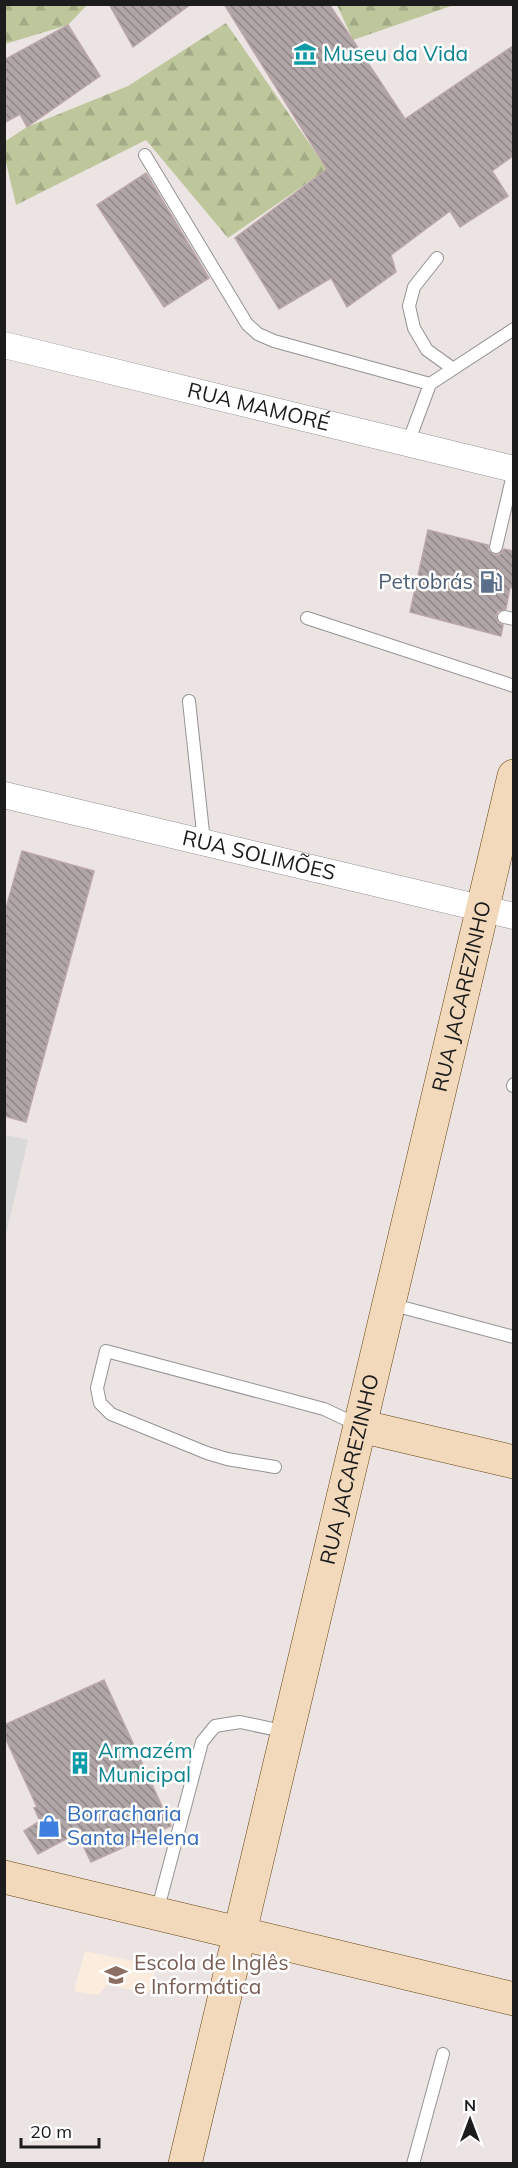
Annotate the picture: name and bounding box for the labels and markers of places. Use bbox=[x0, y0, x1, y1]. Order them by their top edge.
place label: Museu da Vida bbox=[323, 40, 468, 66]
museum icon: Museu da Vida bbox=[292, 41, 318, 67]
place label: Petrobrás bbox=[378, 568, 473, 594]
fuel station icon: Petrobrás bbox=[478, 569, 504, 595]
place label: Armazém Municipal bbox=[98, 1737, 193, 1787]
building icon: Armazém Municipal bbox=[67, 1750, 93, 1776]
place label: Borracharia Santa Helena bbox=[67, 1800, 199, 1850]
shop icon: Borracharia Santa Helena bbox=[36, 1813, 62, 1839]
place label: Escola de Inglês e Informática bbox=[134, 1949, 289, 1999]
school or university icon: Escola de Inglês e Informática bbox=[103, 1962, 129, 1988]

